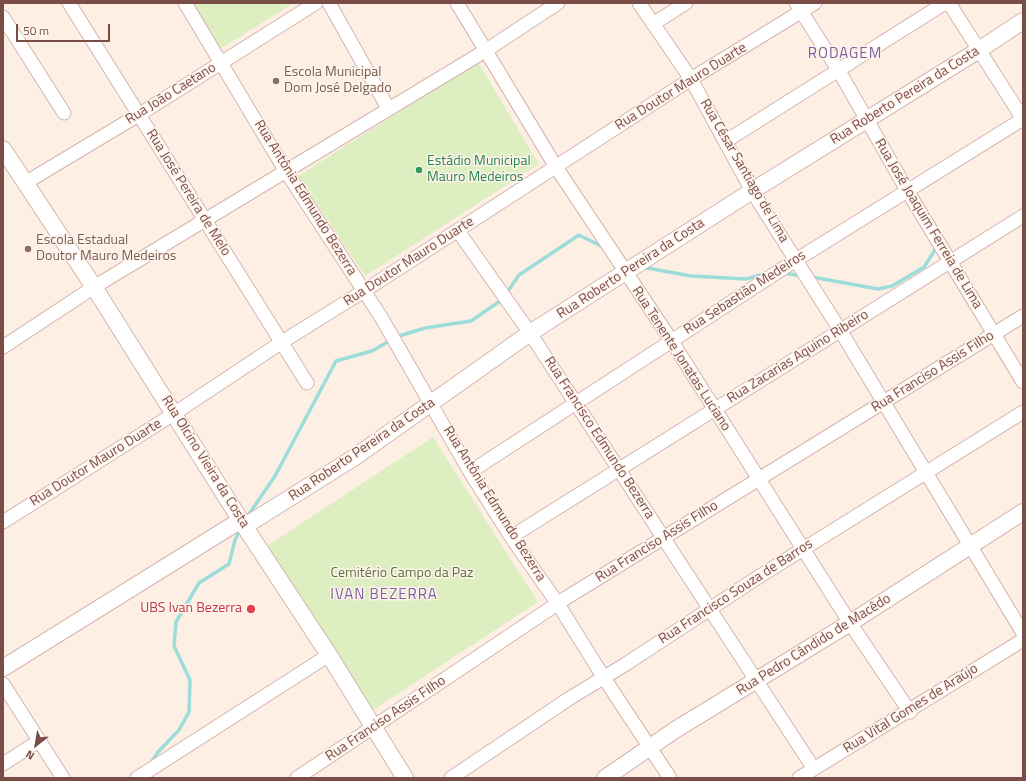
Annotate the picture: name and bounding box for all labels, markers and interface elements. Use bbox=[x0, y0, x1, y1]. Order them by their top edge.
scale bar bbox=[18, 16, 112, 42]
text: 50 m bbox=[23, 21, 49, 40]
street label: Rua Doutor Mauro Duarte bbox=[612, 40, 750, 134]
street label: Rua Roberto Pereira da Costa bbox=[827, 43, 983, 149]
district label: RODAGEM bbox=[808, 45, 882, 63]
street label: Rua João Caetano bbox=[123, 59, 219, 129]
place label: Escola Municipal Dom José Delgado bbox=[284, 65, 392, 98]
marker: Escola Municipal Dom José Delgado bbox=[271, 76, 281, 86]
street label: Rua César Santiago de Lima bbox=[696, 96, 792, 246]
street label: Rua Antônia Edmundo Bezerra bbox=[250, 117, 360, 279]
street label: Rua José Pereira de Melo bbox=[142, 127, 234, 259]
street label: Rua José Joaquim Ferreia de Lima bbox=[871, 136, 985, 312]
place label: Estádio Municipal Mauro Medeiros bbox=[427, 154, 531, 186]
marker: Estádio Municipal Mauro Medeiros bbox=[414, 165, 424, 175]
street label: Rua Doutor Mauro Duarte bbox=[341, 214, 477, 310]
street label: Rua Roberto Pereira da Costa bbox=[554, 215, 708, 323]
place label: Escola Estadual Doutor Mauro Medeiros bbox=[36, 233, 176, 266]
marker: Escola Estadual Doutor Mauro Medeiros bbox=[23, 244, 33, 254]
street label: Rua Sebastião Medeiros bbox=[681, 247, 809, 339]
street label: Rua Tenente Jonatas Luciano bbox=[628, 284, 734, 434]
street label: Rua Zacarias Aquino Ribeiro bbox=[724, 307, 872, 407]
street label: Rua Franciso Assis Filho bbox=[869, 327, 997, 417]
street label: Rua Francisco Edmundo Bezerra bbox=[540, 354, 658, 522]
street label: Rua Olcino Vieira da Costa bbox=[157, 393, 253, 531]
street label: Rua Roberto Pereira da Costa bbox=[286, 395, 438, 505]
street label: Rua Doutor Mauro Duarte bbox=[27, 416, 165, 510]
street label: Rua Antônia Edmundo Bezerra bbox=[439, 423, 549, 585]
street label: Rua Franciso Assis Filho bbox=[593, 497, 721, 587]
street label: Rua Francisco Souza de Barros bbox=[656, 536, 816, 648]
park label: Cemitério Campo da Paz bbox=[331, 566, 473, 582]
district label: IVAN BEZERRA bbox=[330, 586, 438, 604]
street label: Rua Pedro Cândido de Macêdo bbox=[734, 591, 894, 699]
place label: UBS Ivan Bezerra bbox=[140, 601, 242, 617]
marker: UBS Ivan Bezerra bbox=[245, 603, 257, 615]
street label: Rua Vital Gomes de Araújo bbox=[841, 661, 981, 757]
street label: Rua Franciso Assis Filho bbox=[323, 673, 449, 765]
north arrow bbox=[16, 725, 56, 765]
text: N bbox=[22, 746, 37, 764]

